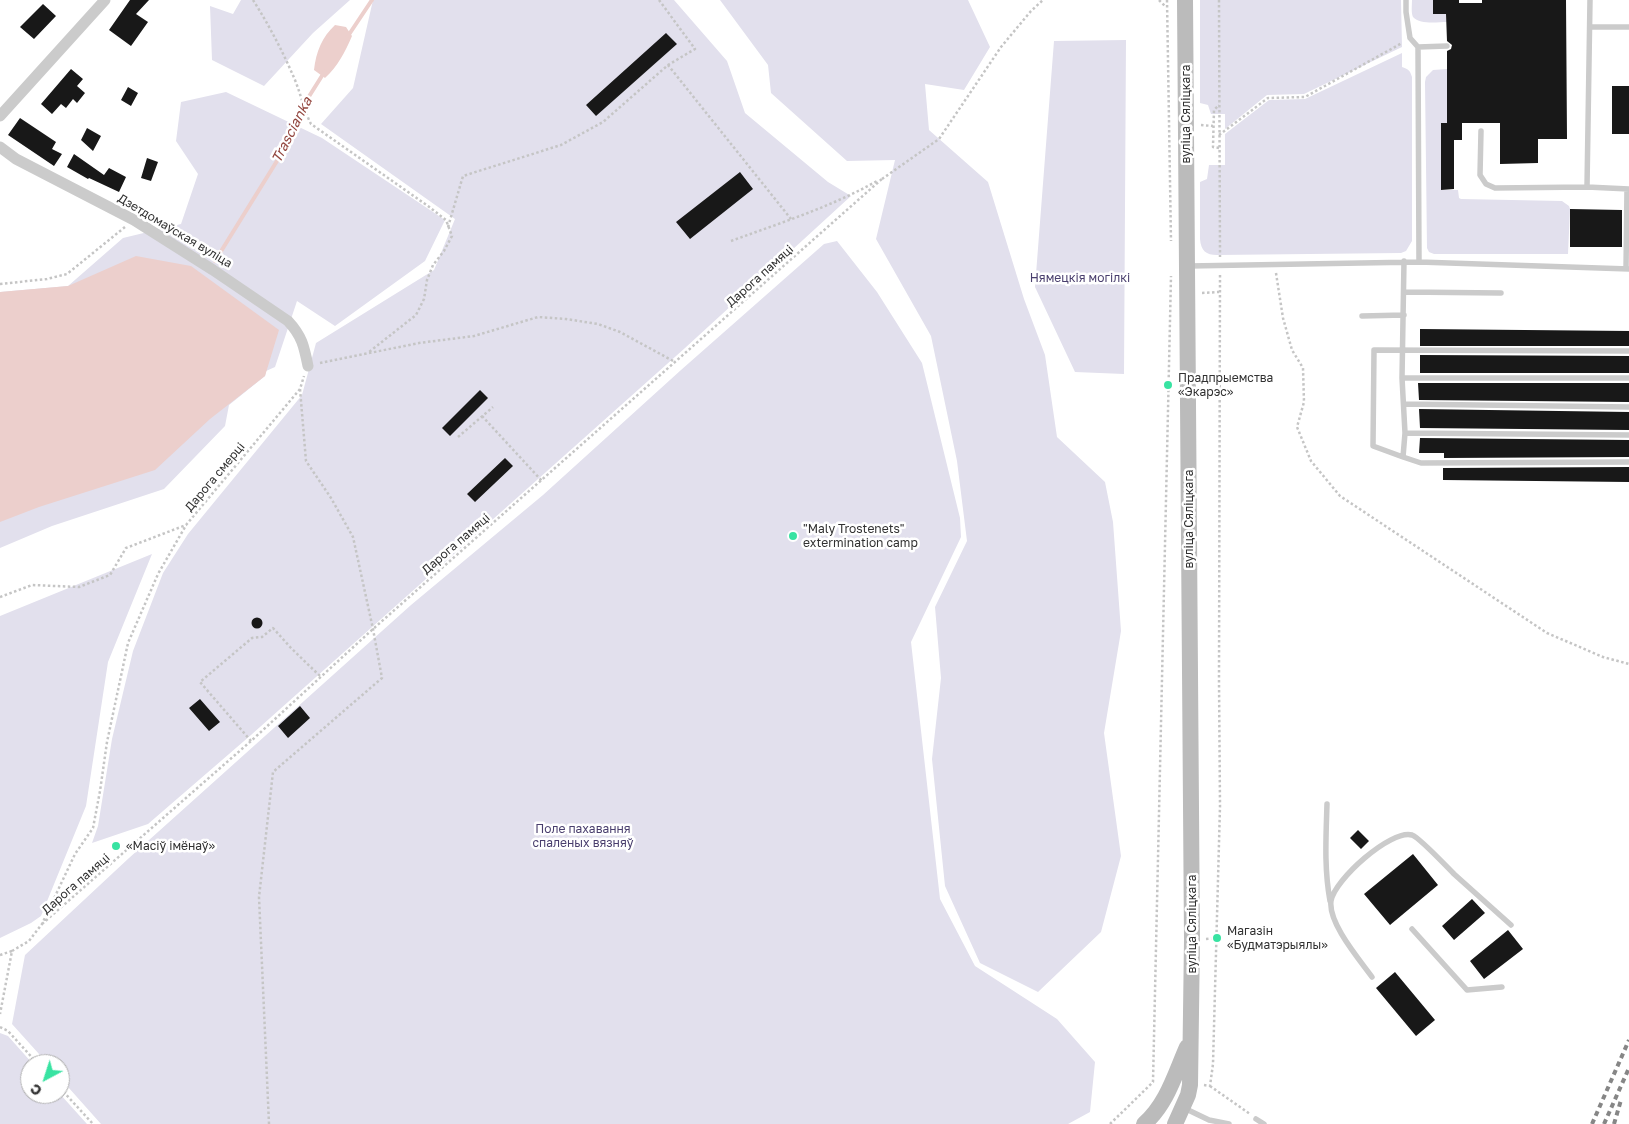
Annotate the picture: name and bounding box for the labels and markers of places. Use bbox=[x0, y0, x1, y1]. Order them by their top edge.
place label: Прадпрыемства «Экарэс» bbox=[1178, 371, 1273, 399]
marker: Прадпрыемства «Экарэс» bbox=[1162, 379, 1174, 391]
place label: "Maly Trostenets" extermination camp bbox=[803, 522, 918, 550]
marker: "Maly Trostenets" extermination camp bbox=[787, 530, 799, 542]
place label: «Масіў імёнаў» bbox=[126, 839, 215, 853]
marker: «Масіў імёнаў» bbox=[110, 840, 122, 852]
place label: Магазін «Будматэрыялы» bbox=[1227, 924, 1328, 952]
marker: Магазін «Будматэрыялы» bbox=[1211, 932, 1223, 944]

